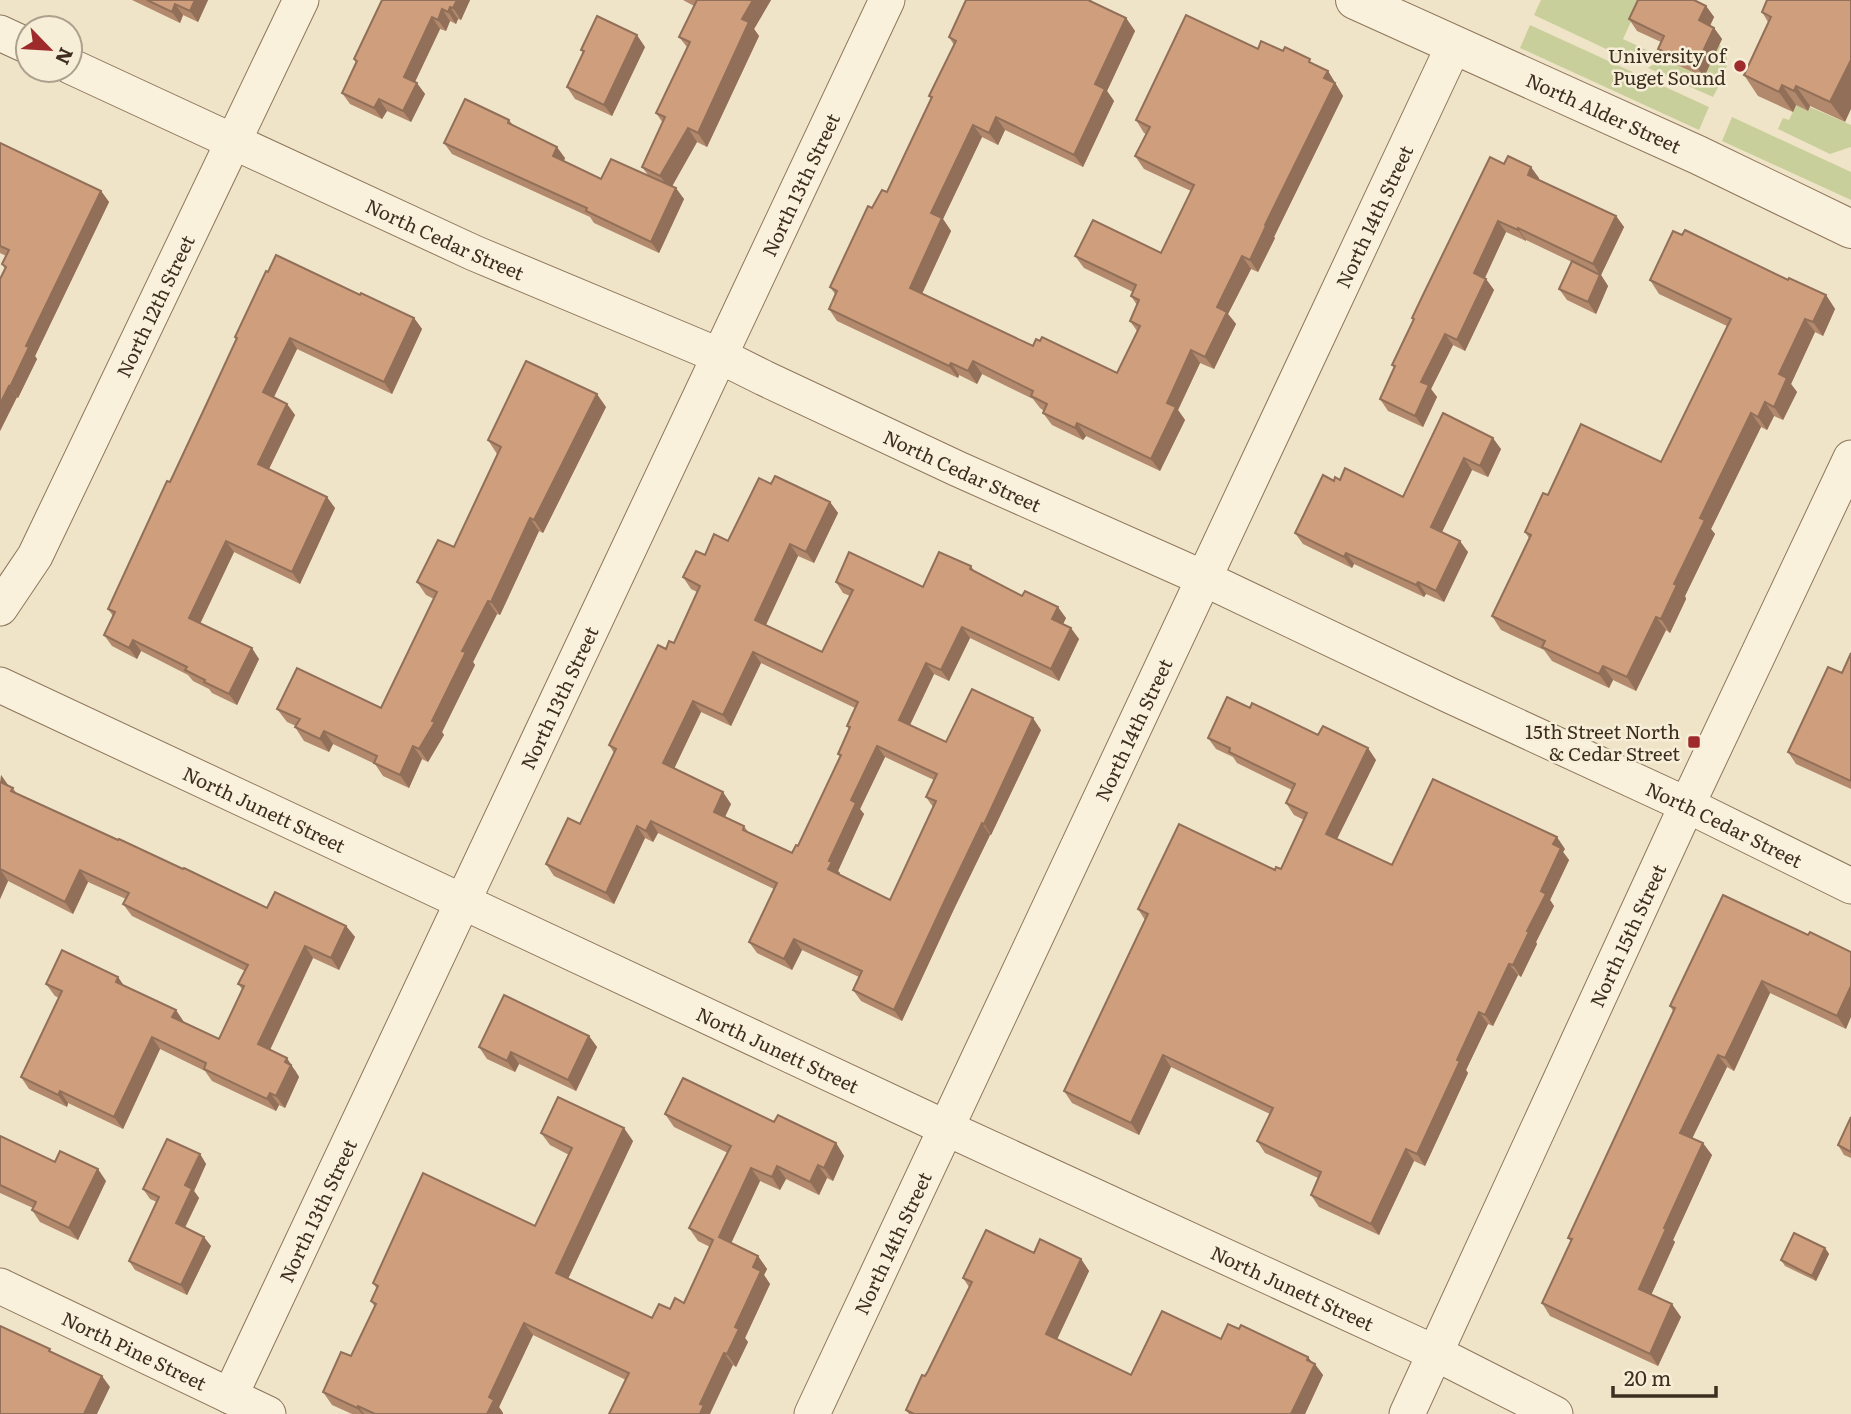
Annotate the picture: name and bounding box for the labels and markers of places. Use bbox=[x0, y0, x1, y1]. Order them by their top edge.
place label: University of Puget Sound bbox=[1608, 41, 1728, 91]
marker: University of Puget Sound bbox=[1732, 58, 1748, 74]
place label: 15th Street North & Cedar Street bbox=[1525, 717, 1680, 767]
marker: 15th Street North & Cedar Street bbox=[1686, 734, 1702, 750]

